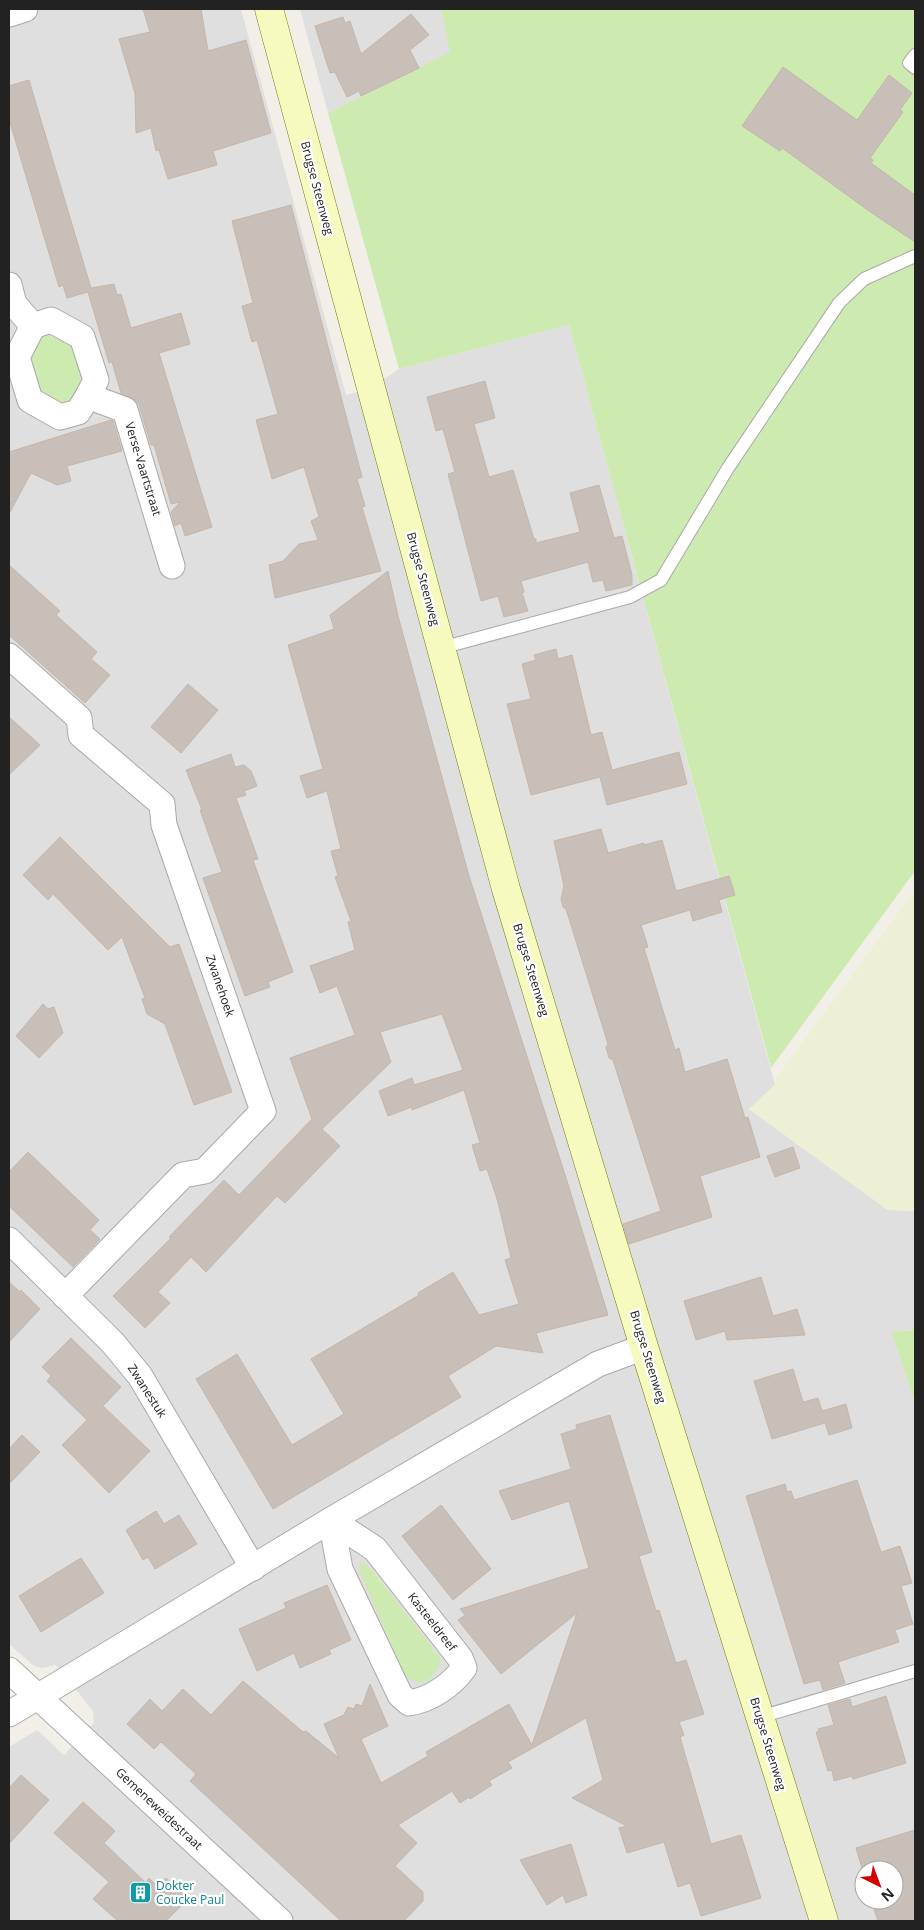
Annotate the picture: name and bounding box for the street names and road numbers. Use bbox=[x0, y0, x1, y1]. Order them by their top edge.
street label: Brugse Steenweg bbox=[297, 139, 338, 237]
street label: Verse-Vaartstraat bbox=[121, 420, 166, 518]
street label: Brugse Steenweg bbox=[403, 530, 444, 628]
street label: Brugse Steenweg bbox=[509, 921, 554, 1019]
street label: Zwanehoek bbox=[202, 953, 239, 1020]
street label: Brugse Steenweg bbox=[626, 1308, 671, 1406]
street label: Zwanestuk bbox=[124, 1361, 171, 1421]
street label: Kasteeldreef bbox=[404, 1589, 461, 1655]
street label: Brugse Steenweg bbox=[746, 1695, 791, 1793]
street label: Gemeneweidestraat bbox=[112, 1764, 206, 1853]

